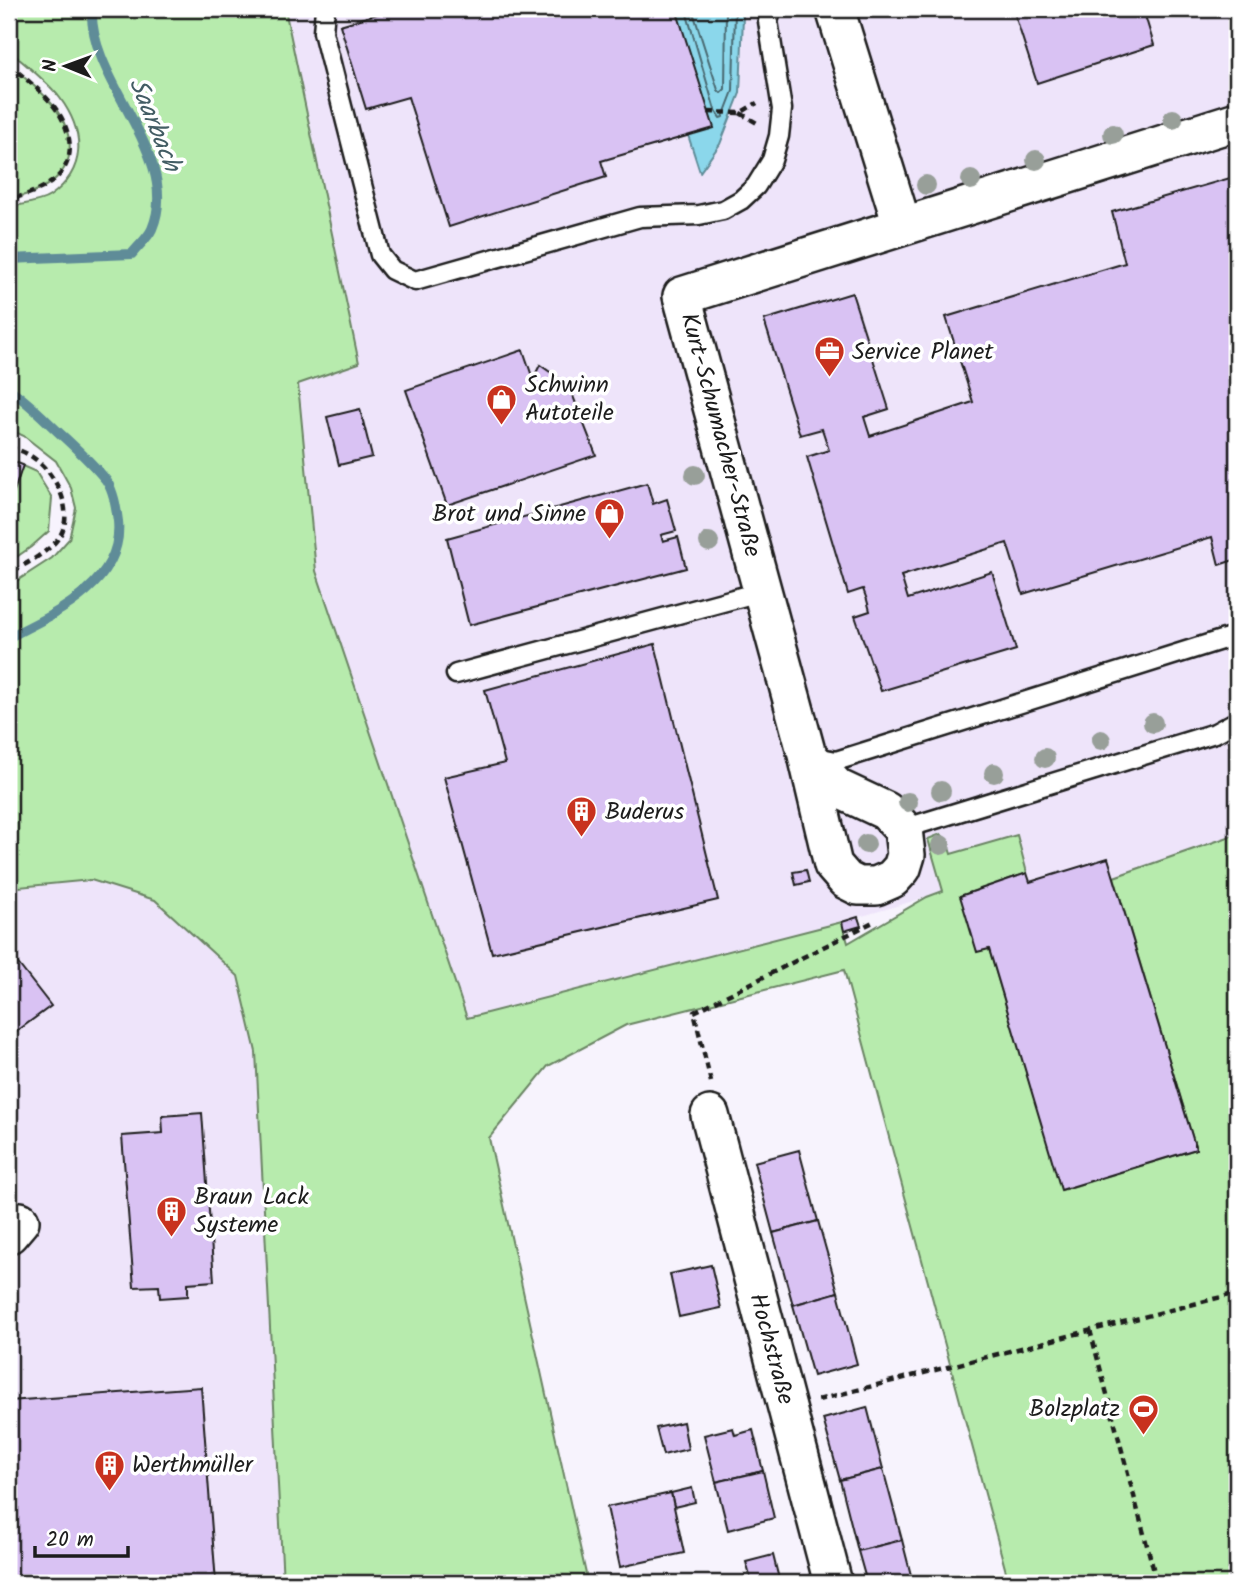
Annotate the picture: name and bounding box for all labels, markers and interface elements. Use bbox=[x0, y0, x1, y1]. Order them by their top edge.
north arrow bbox=[32, 32, 102, 102]
text: N bbox=[36, 59, 66, 72]
water label: Saarbach bbox=[116, 72, 193, 180]
street label: Kurt-Schumacher-Straße bbox=[669, 308, 771, 562]
place label: Service Planet bbox=[852, 333, 994, 372]
office icon: Service Planet bbox=[812, 335, 846, 379]
place label: Schwinn Autoteile bbox=[525, 366, 614, 433]
shop icon: Schwinn Autoteile bbox=[485, 382, 519, 426]
place label: Brot und Sinne bbox=[432, 495, 586, 534]
shop icon: Brot und Sinne bbox=[592, 497, 626, 541]
place label: Buderus bbox=[605, 793, 684, 832]
building icon: Buderus bbox=[565, 795, 599, 839]
place label: Braun Lack Systeme bbox=[194, 1178, 309, 1245]
building icon: Braun Lack Systeme bbox=[154, 1194, 188, 1238]
street label: Hochstraße bbox=[737, 1289, 805, 1409]
place label: Bolzplatz bbox=[1029, 1390, 1120, 1429]
sports icon: Bolzplatz bbox=[1126, 1392, 1160, 1436]
place label: Werthmüller bbox=[132, 1446, 255, 1485]
building icon: Werthmüller bbox=[92, 1448, 126, 1492]
scale bar bbox=[35, 1515, 128, 1559]
text: 20 m bbox=[46, 1524, 94, 1557]

